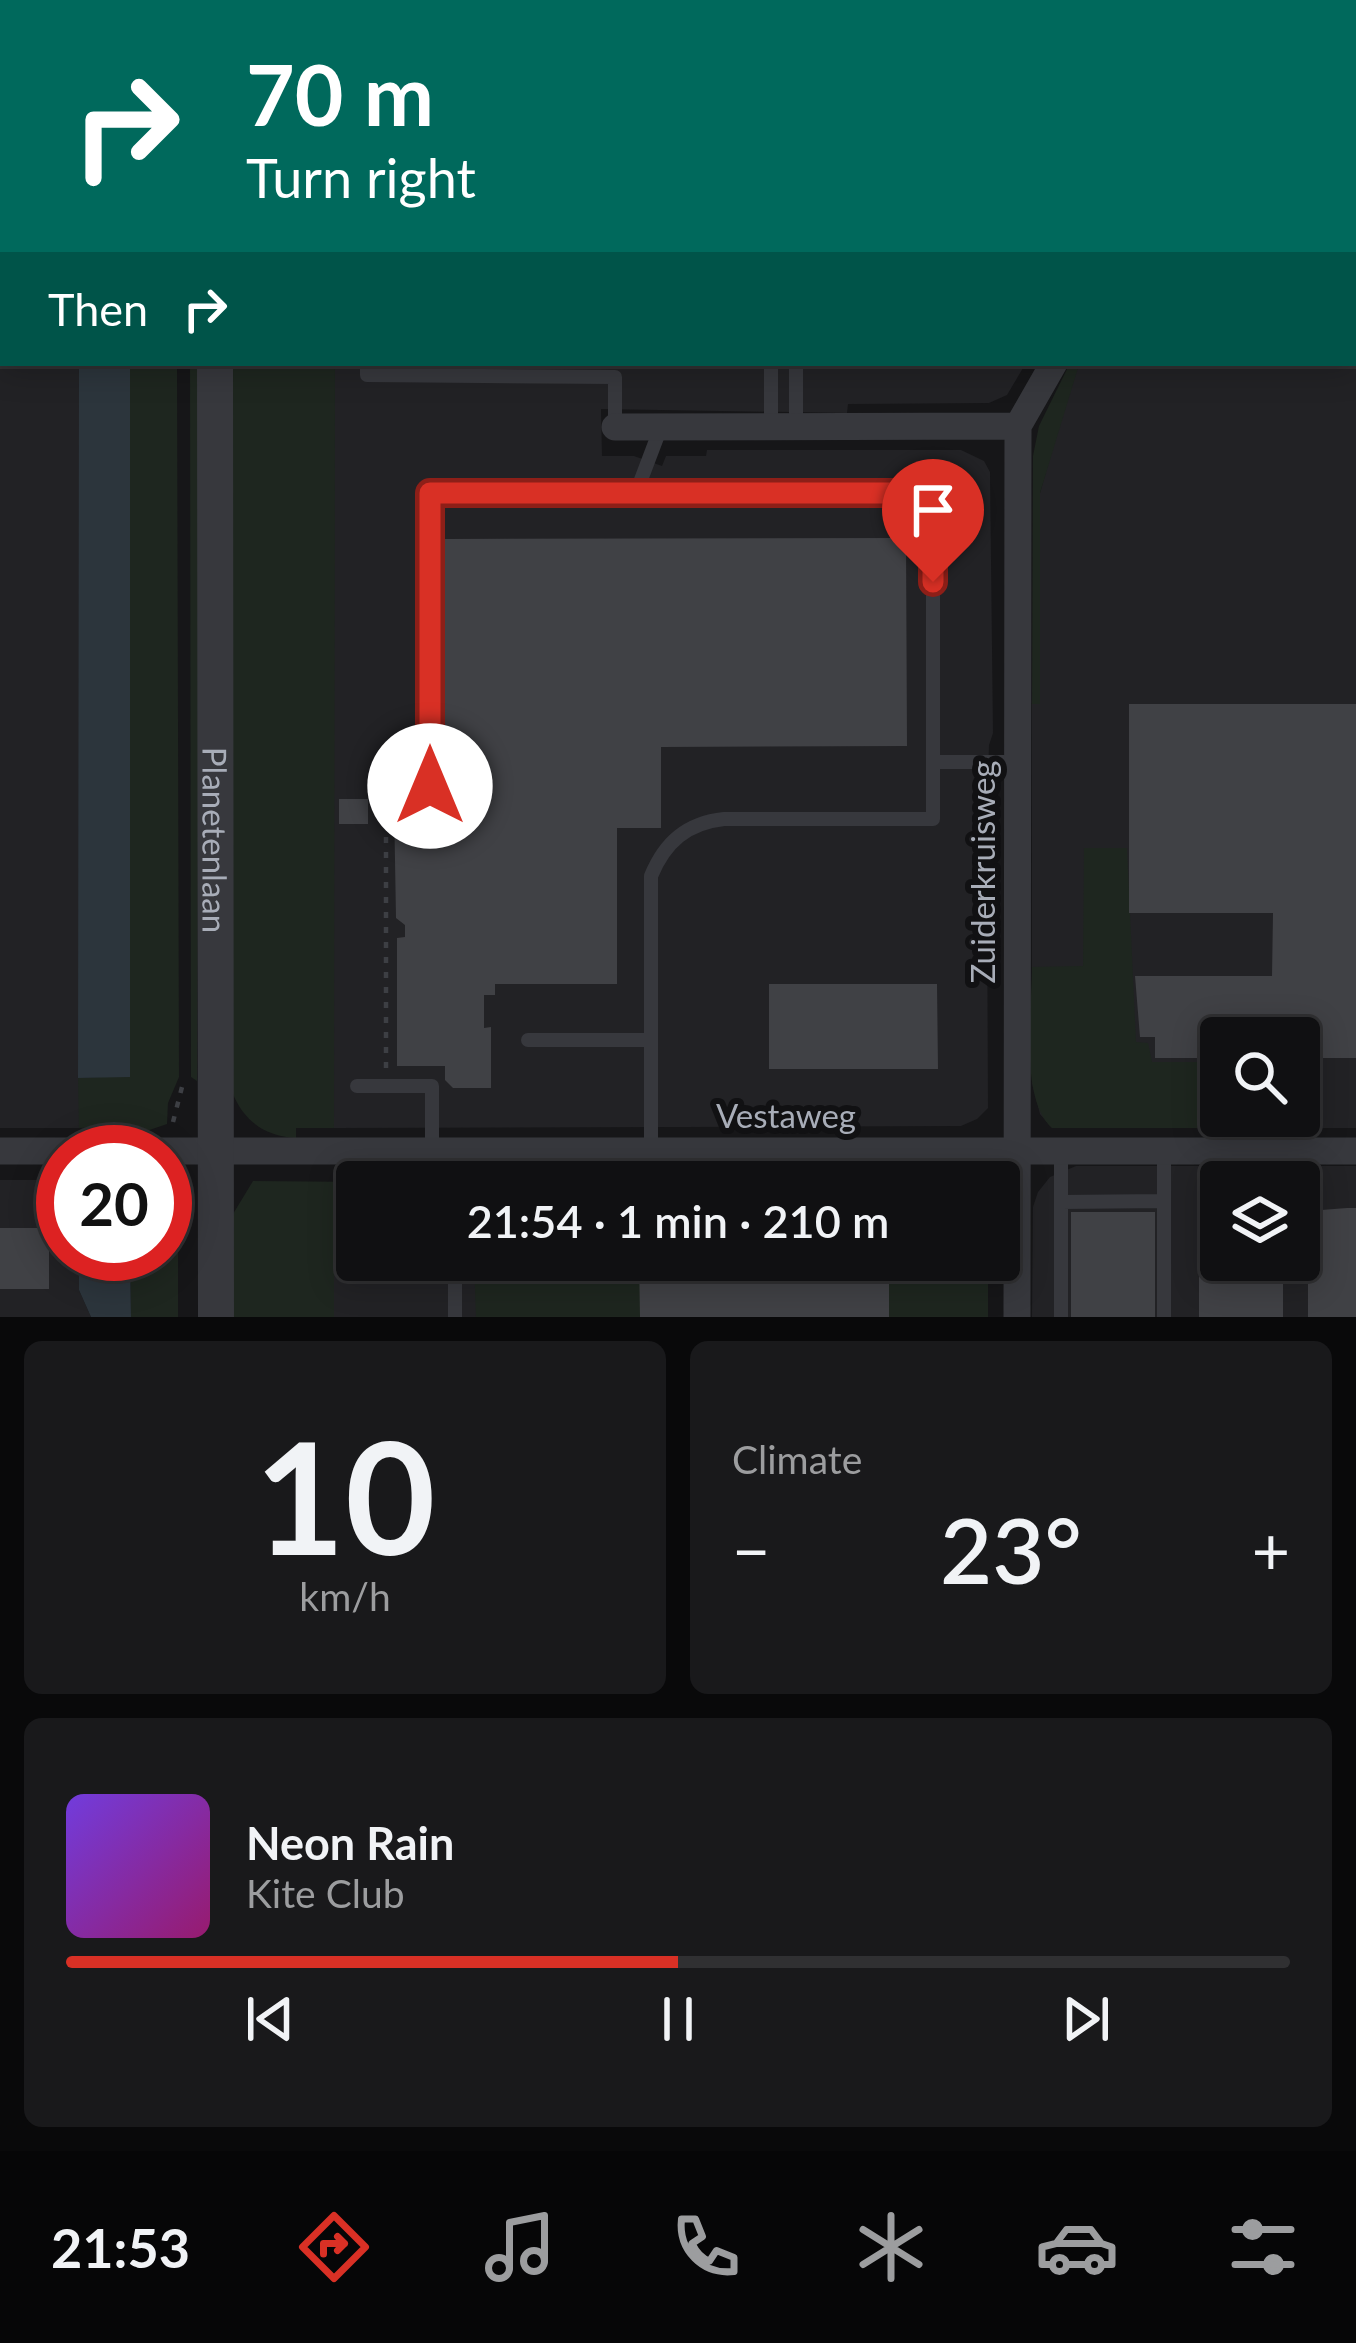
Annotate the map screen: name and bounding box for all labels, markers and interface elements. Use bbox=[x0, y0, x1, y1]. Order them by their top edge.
text: 70 m bbox=[246, 43, 434, 144]
icon: right bbox=[48, 48, 204, 204]
text: Turn right bbox=[246, 145, 476, 210]
icon: right bbox=[172, 276, 238, 342]
text: Then bbox=[48, 282, 148, 336]
pin bbox=[882, 459, 984, 582]
icon: arrive bbox=[900, 477, 966, 543]
position arrow bbox=[367, 723, 493, 849]
street label: Planetenlaan bbox=[195, 747, 236, 933]
street label: Zuiderkruisweg bbox=[962, 761, 1002, 984]
map controls bbox=[1200, 1017, 1320, 1281]
button: search bbox=[1200, 1017, 1320, 1137]
street label: Vestaweg bbox=[716, 1095, 856, 1135]
speed limit sign: 20 bbox=[36, 1125, 192, 1281]
button: layers bbox=[1200, 1161, 1320, 1281]
text: 21:54 · 1 min · 210 m bbox=[467, 1194, 889, 1248]
text: 10 bbox=[255, 1401, 435, 1588]
text: Climate bbox=[732, 1436, 862, 1482]
text: 23° bbox=[940, 1495, 1082, 1603]
text: − bbox=[732, 1510, 770, 1589]
text: + bbox=[1252, 1510, 1290, 1589]
text: km/h bbox=[299, 1573, 391, 1619]
text: Neon Rain bbox=[246, 1816, 454, 1870]
text: Kite Club bbox=[246, 1870, 405, 1916]
icon: previous bbox=[237, 1986, 303, 2052]
icon: pause bbox=[645, 1986, 711, 2052]
icon: next bbox=[1053, 1986, 1119, 2052]
icon: directions bbox=[292, 2205, 376, 2289]
icon: music bbox=[478, 2205, 562, 2289]
icon: phone bbox=[664, 2205, 748, 2289]
icon: climate bbox=[849, 2205, 933, 2289]
icon: car bbox=[1035, 2205, 1119, 2289]
icon: filters bbox=[1221, 2205, 1305, 2289]
text: 21:53 bbox=[51, 2215, 190, 2280]

